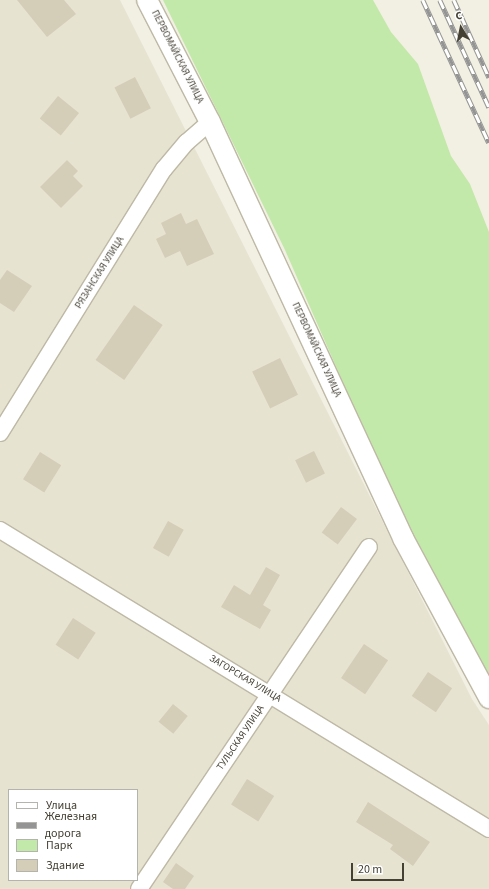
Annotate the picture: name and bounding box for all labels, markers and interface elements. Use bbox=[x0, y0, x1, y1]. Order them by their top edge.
street label: ПЕРВОМАЙСКАЯ УЛИЦА bbox=[148, 8, 206, 106]
north arrow bbox=[441, 8, 481, 48]
text: С bbox=[454, 8, 463, 24]
street label: РЯЗАНСКАЯ УЛИЦА bbox=[73, 235, 127, 311]
street label: ПЕРВОМАЙСКАЯ УЛИЦА bbox=[289, 301, 343, 399]
street label: ЗАГОРСКАЯ УЛИЦА bbox=[207, 653, 283, 705]
street label: ТУЛЬСКАЯ УЛИЦА bbox=[215, 703, 267, 773]
legend bbox=[8, 789, 138, 881]
text: Улица bbox=[46, 797, 77, 814]
text: Железная дорога bbox=[45, 808, 97, 842]
text: Парк bbox=[46, 837, 72, 854]
scale bar bbox=[353, 855, 406, 881]
text: Здание bbox=[46, 857, 85, 874]
text: 20 m bbox=[358, 861, 382, 878]

